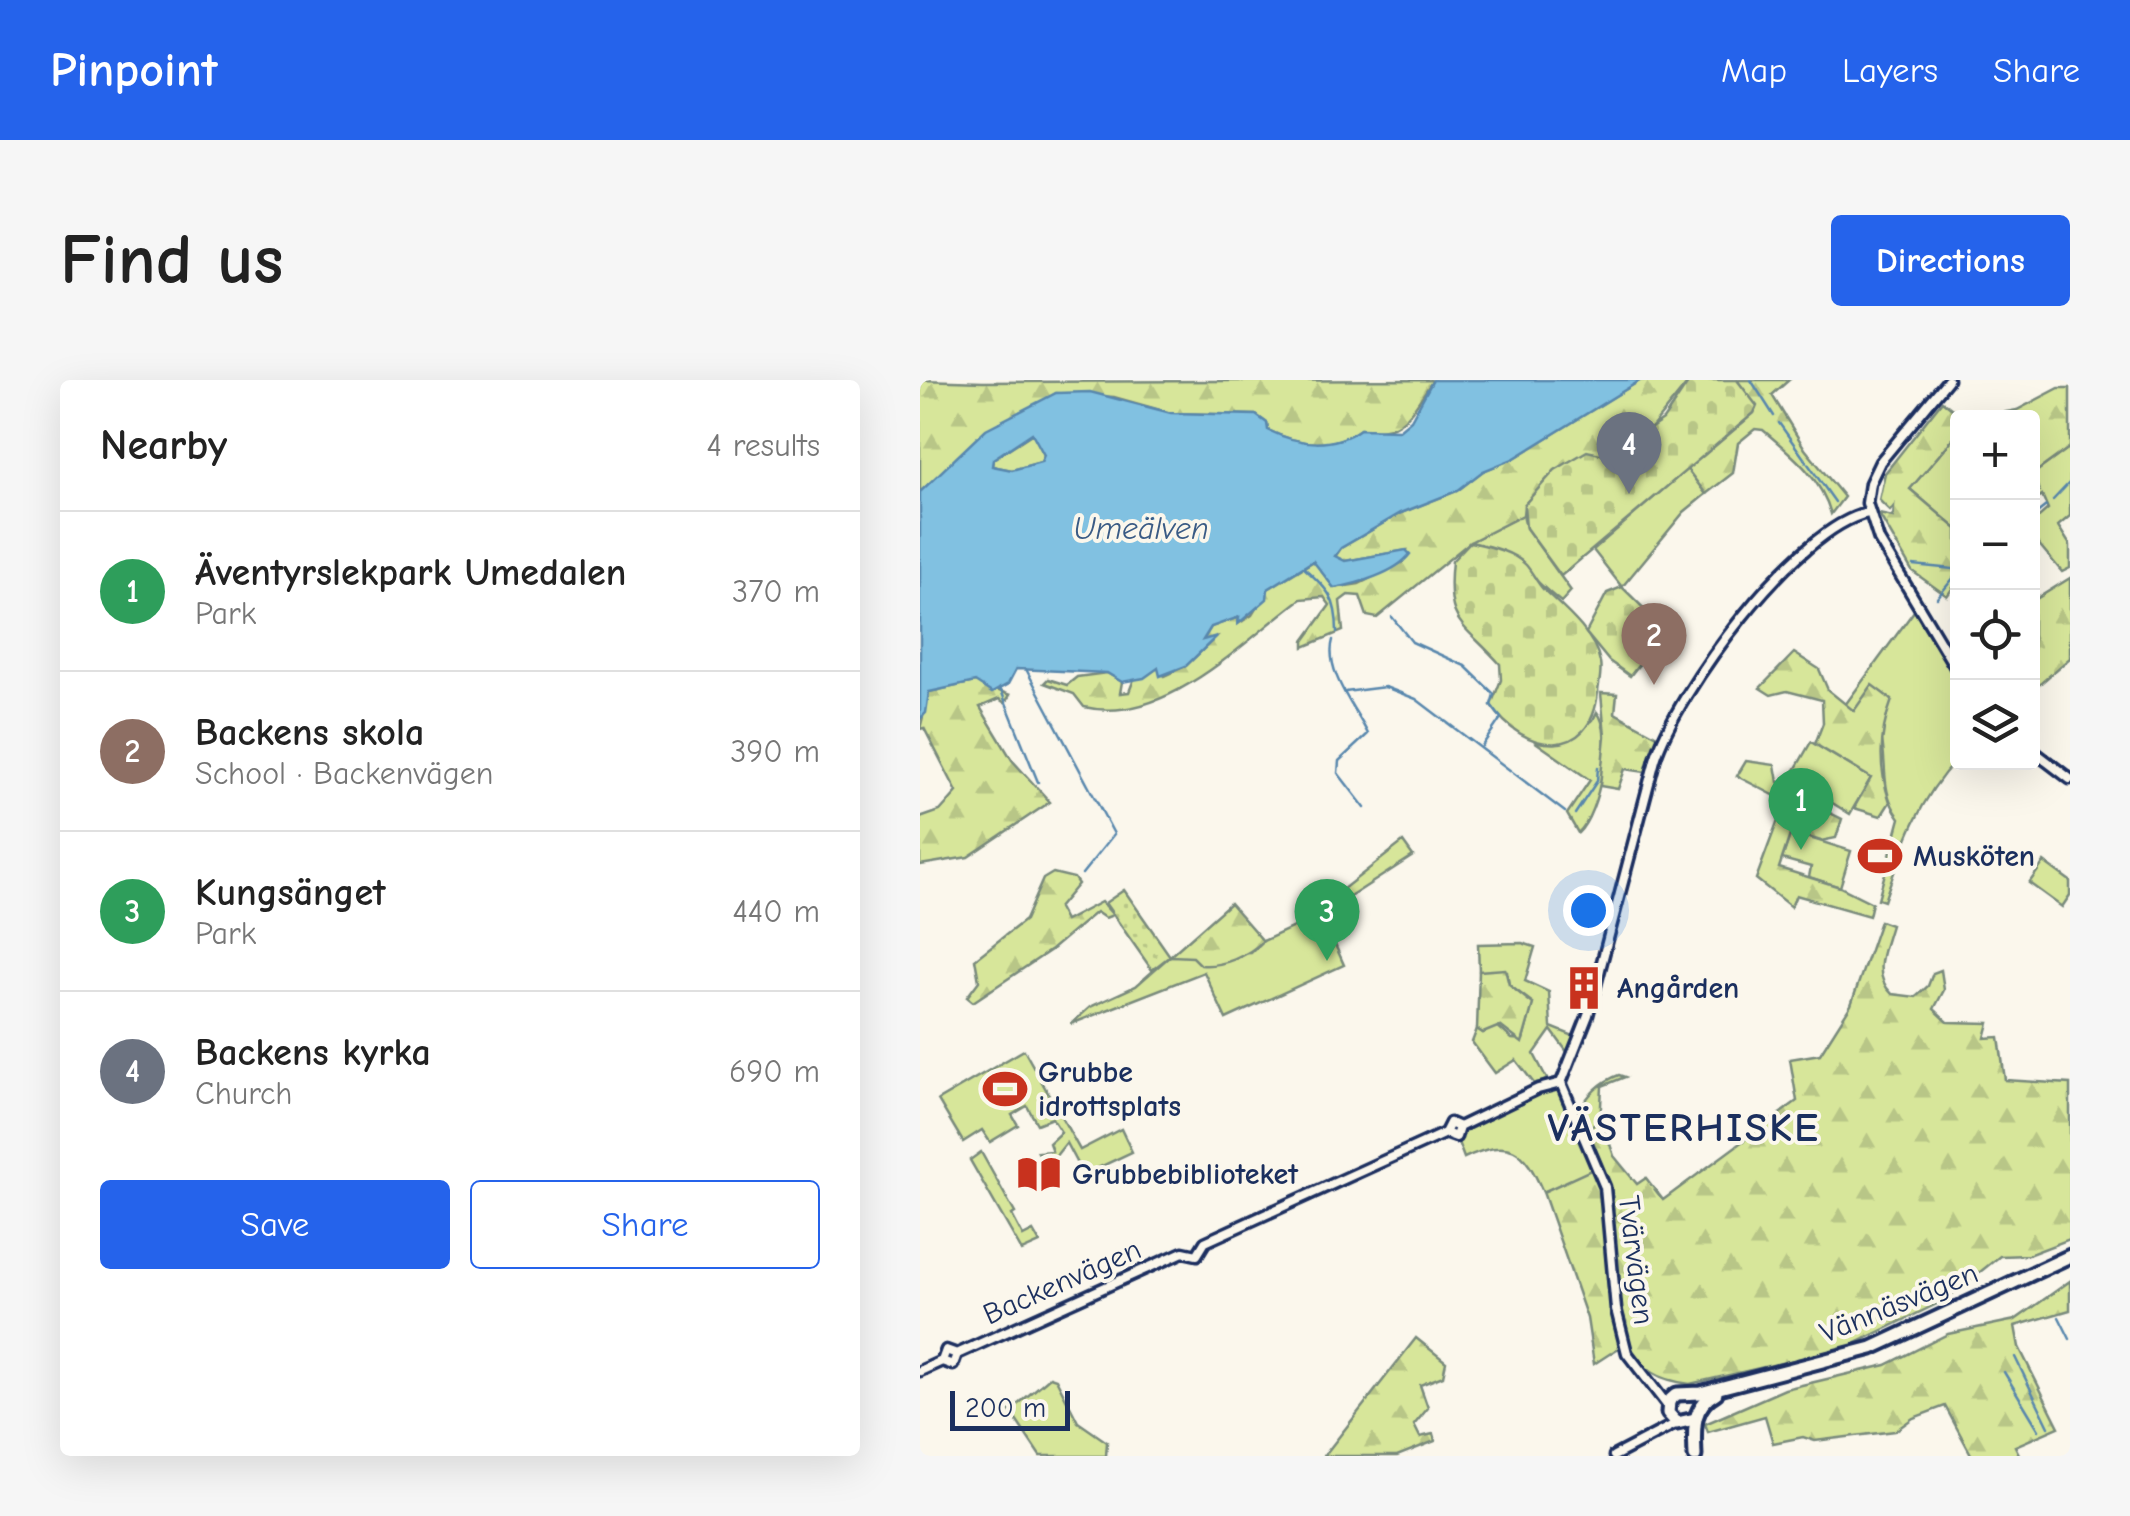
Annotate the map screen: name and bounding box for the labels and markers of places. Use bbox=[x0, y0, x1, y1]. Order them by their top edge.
pin: 4 bbox=[1596, 412, 1662, 494]
pin: 2 bbox=[1622, 602, 1686, 685]
pin: 1 bbox=[1768, 768, 1834, 850]
sports icon: Musköten bbox=[1856, 832, 1904, 880]
place label: Musköten bbox=[1913, 839, 2035, 874]
pin: 3 bbox=[1294, 878, 1360, 961]
building icon: Angården bbox=[1560, 964, 1608, 1012]
place label: Angården bbox=[1617, 971, 1739, 1006]
place label: Grubbe idrottsplats bbox=[1038, 1055, 1181, 1124]
sports icon: Grubbe idrottsplats bbox=[981, 1065, 1029, 1113]
library icon: Grubbebiblioteket bbox=[1015, 1150, 1063, 1198]
place label: Grubbebiblioteket bbox=[1072, 1157, 1299, 1192]

